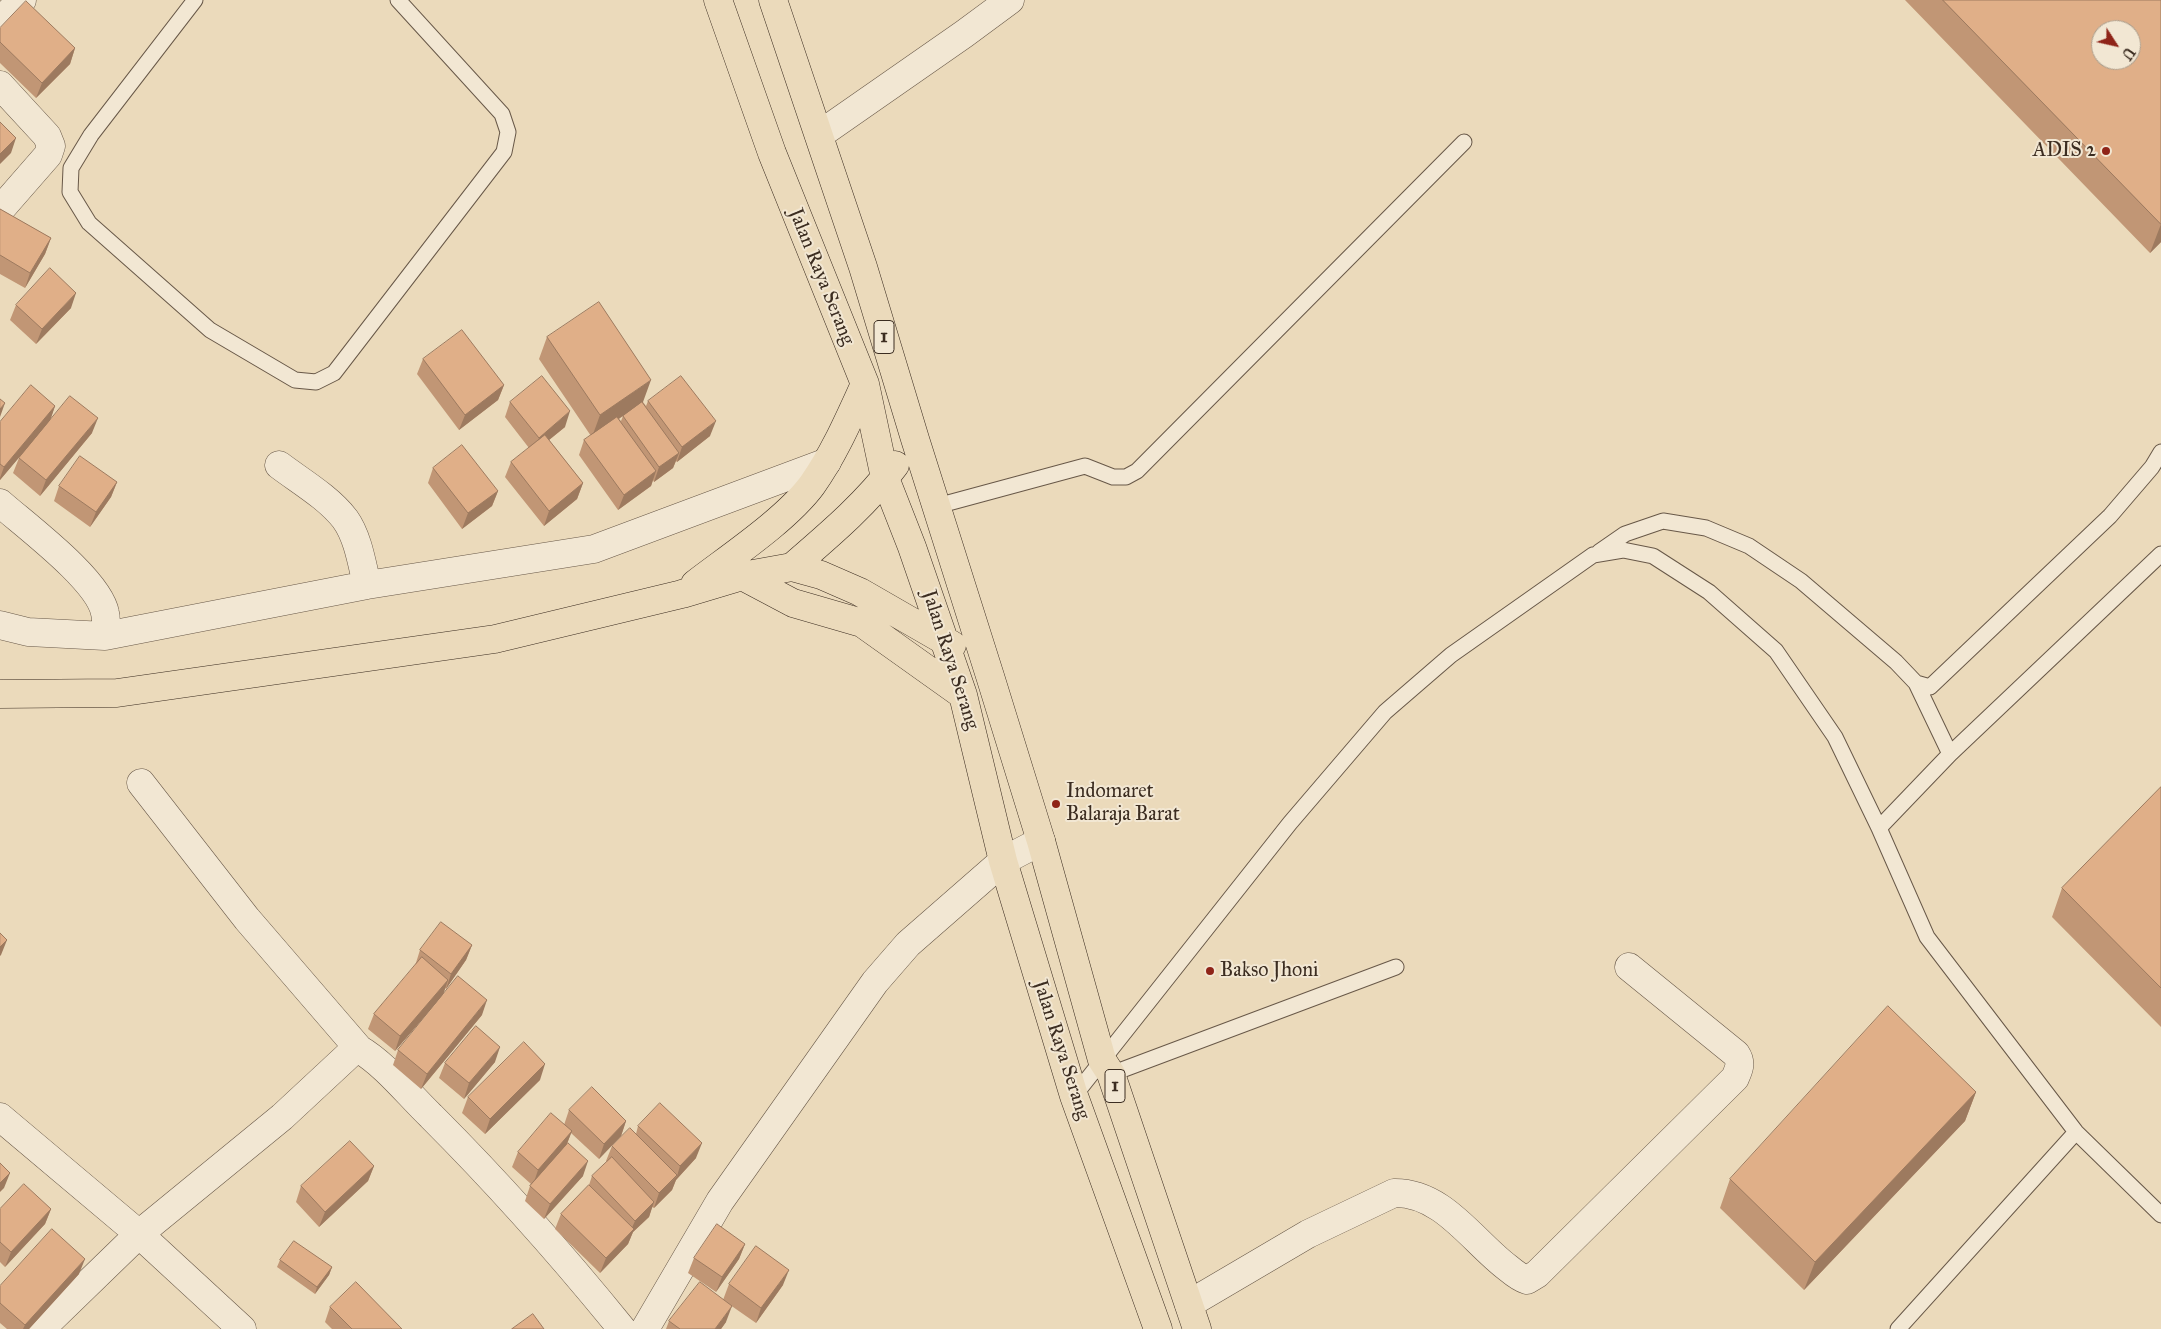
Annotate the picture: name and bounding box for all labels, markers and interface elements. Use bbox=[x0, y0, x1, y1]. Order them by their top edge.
north arrow bbox=[2091, 20, 2141, 70]
text: U bbox=[2118, 44, 2138, 63]
place label: ADIS 2 bbox=[2033, 139, 2096, 163]
marker: ADIS 2 bbox=[2100, 145, 2112, 157]
street label: Jalan Raya Serang bbox=[783, 205, 859, 349]
road number: 1 bbox=[874, 321, 894, 354]
street label: Jalan Raya Serang bbox=[916, 587, 984, 733]
place label: Indomaret Balaraja Barat bbox=[1066, 780, 1180, 827]
marker: Indomaret Balaraja Barat bbox=[1050, 798, 1062, 810]
place label: Bakso Jhoni bbox=[1220, 959, 1318, 983]
marker: Bakso Jhoni bbox=[1204, 965, 1216, 977]
street label: Jalan Raya Serang bbox=[1027, 977, 1095, 1123]
road number: 1 bbox=[1105, 1070, 1125, 1102]

